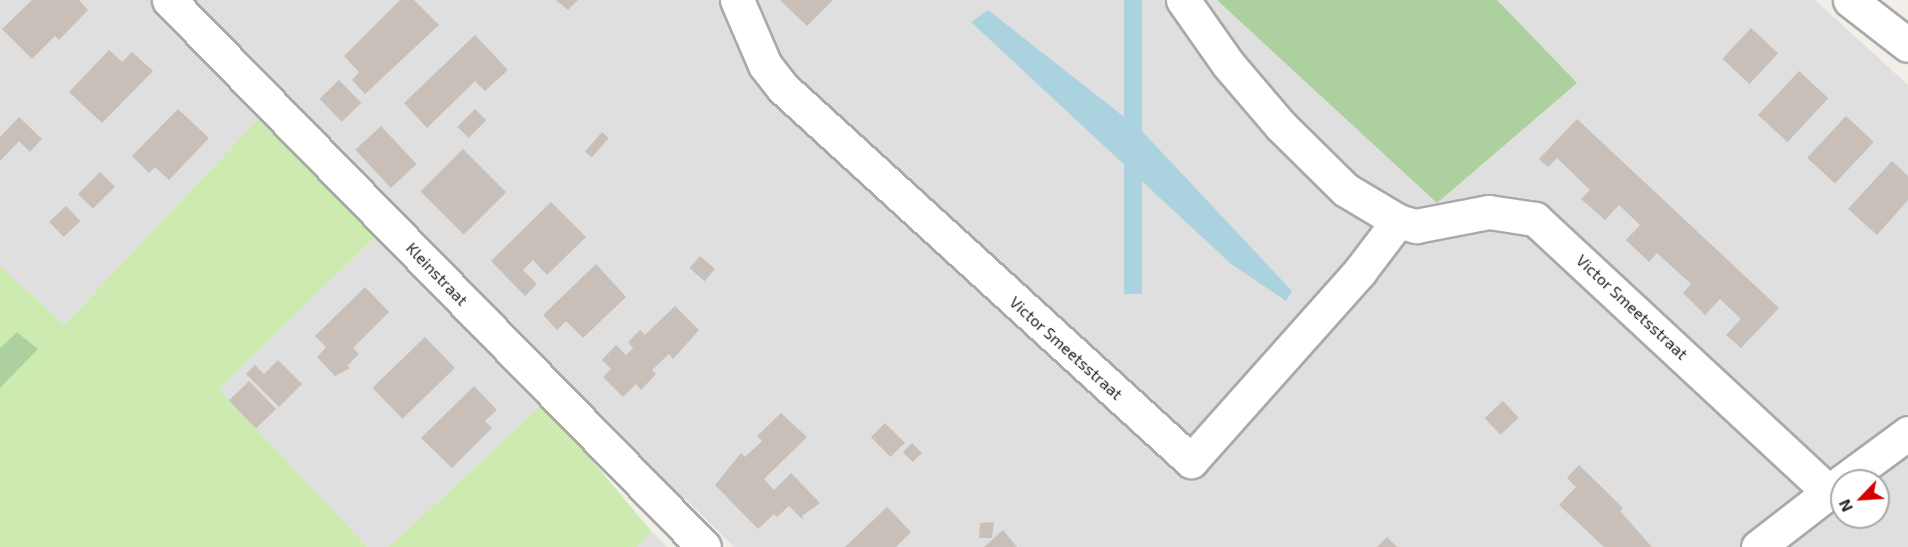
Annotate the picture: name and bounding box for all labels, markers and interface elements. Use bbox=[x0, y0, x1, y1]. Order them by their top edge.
street label: Kleinstraat bbox=[402, 238, 472, 310]
street label: Victor Smeetsstraat bbox=[1572, 250, 1692, 364]
street label: Victor Smeetsstraat bbox=[1006, 292, 1126, 404]
north arrow bbox=[1830, 469, 1890, 529]
text: N bbox=[1834, 497, 1856, 515]

